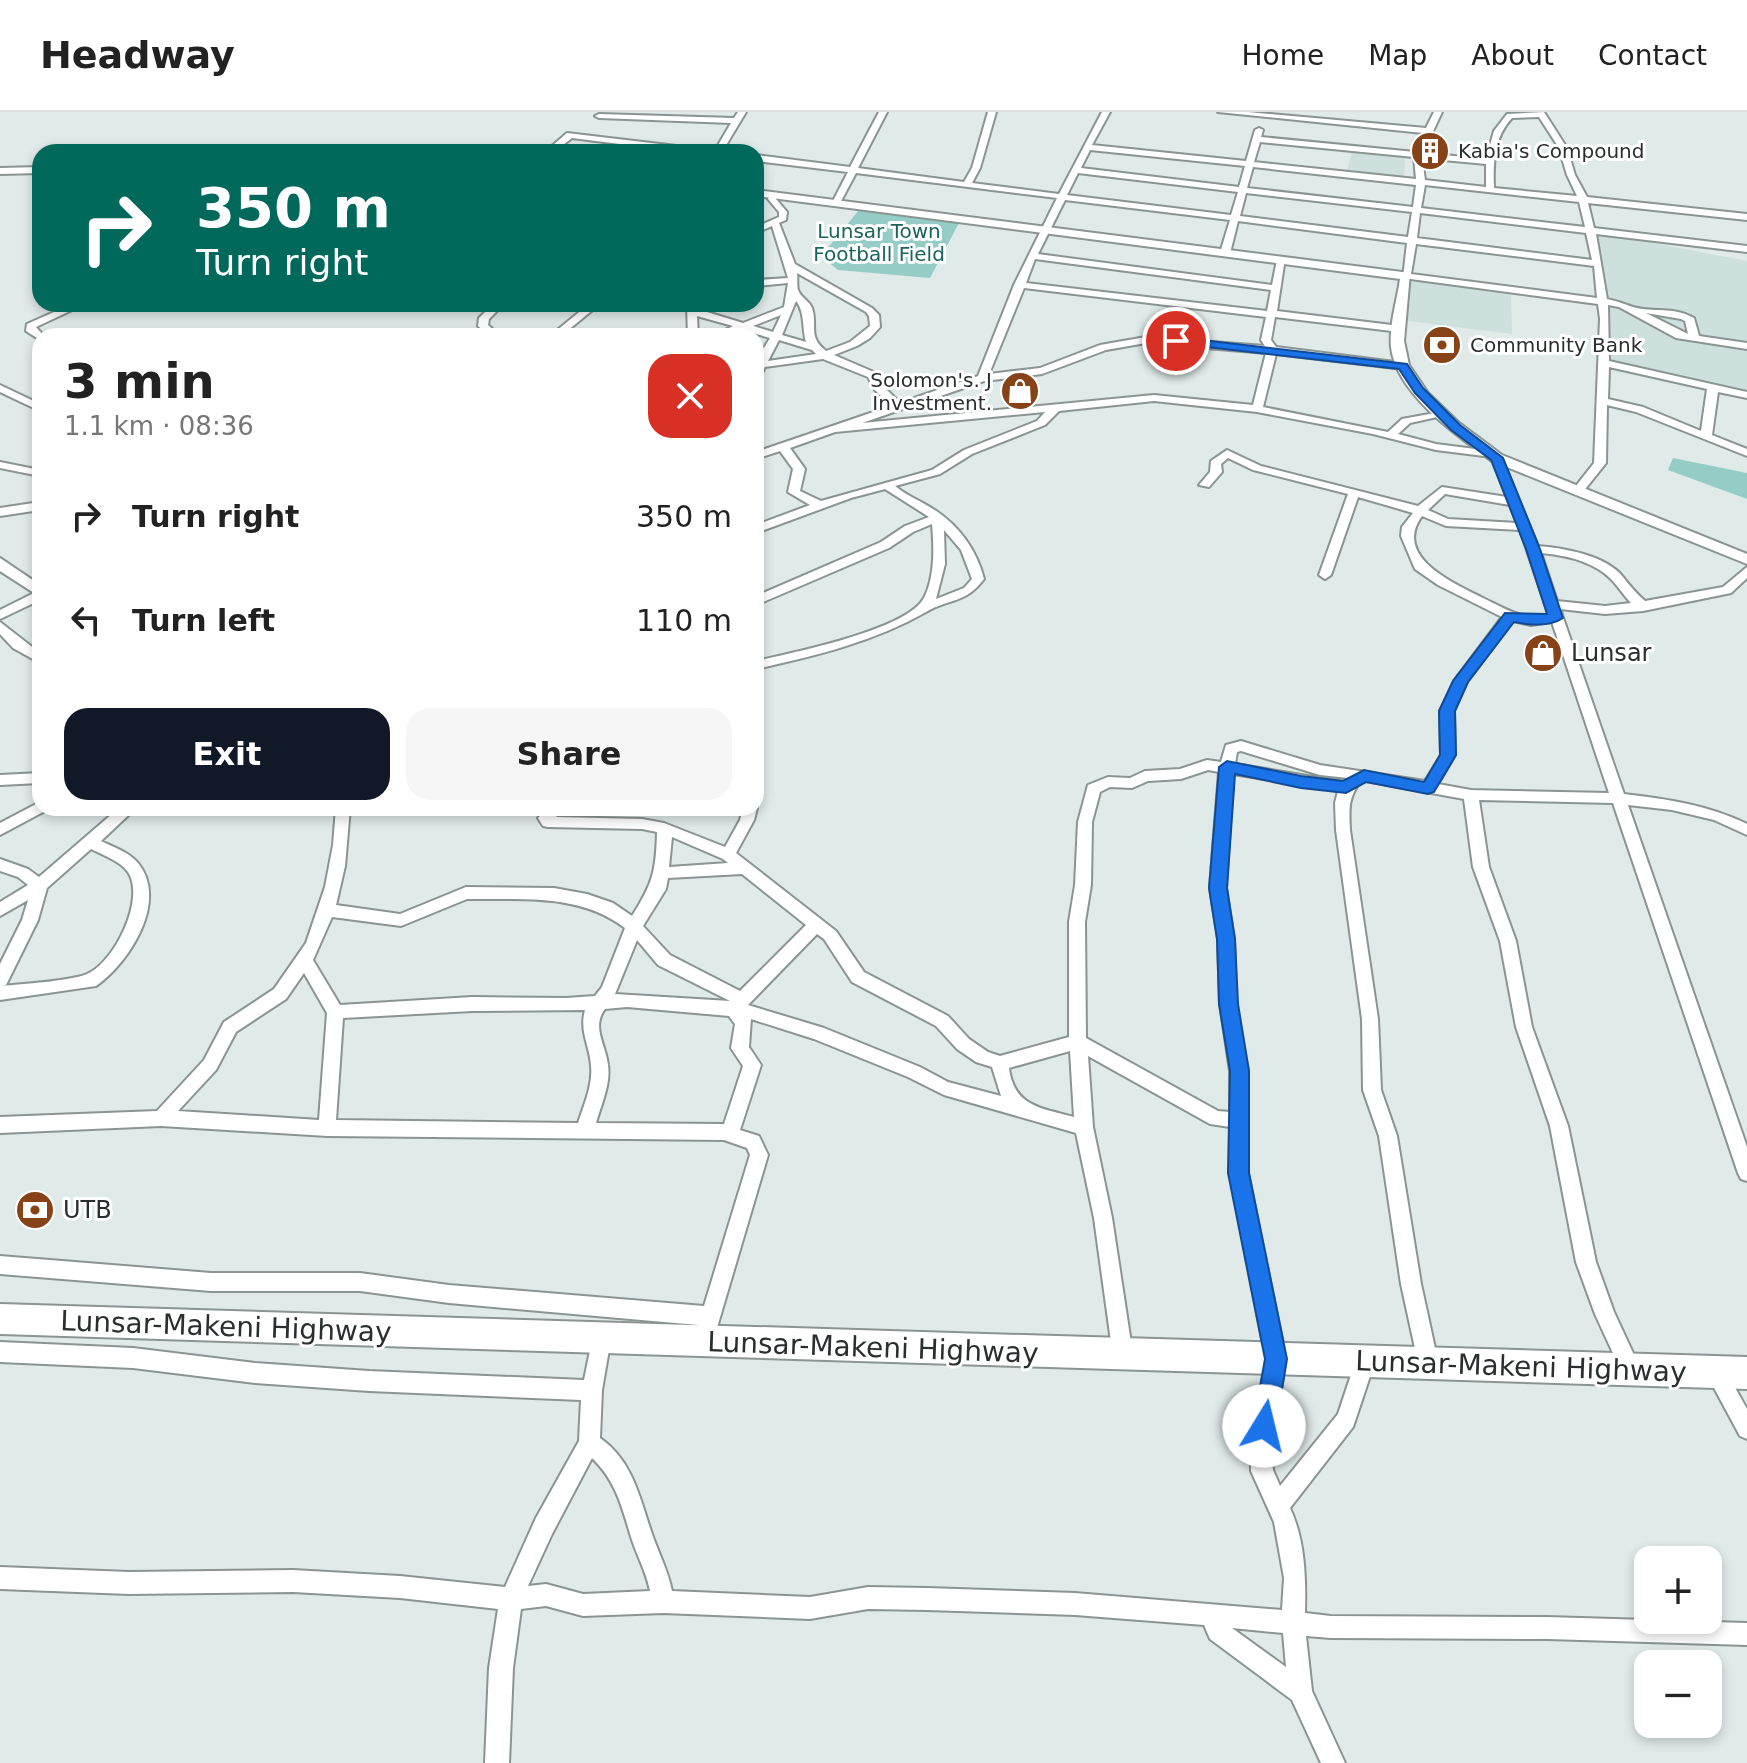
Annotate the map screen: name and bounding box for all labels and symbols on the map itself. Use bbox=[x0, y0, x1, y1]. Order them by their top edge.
building icon: Kabia's Compound bbox=[1409, 130, 1451, 172]
place label: Kabia's Compound bbox=[1458, 139, 1644, 163]
park label: Lunsar Town Football Field bbox=[813, 219, 945, 266]
pin bbox=[1142, 307, 1210, 375]
bank icon: Community Bank bbox=[1421, 324, 1463, 366]
place label: Community Bank bbox=[1470, 333, 1643, 357]
place label: Solomon's. J Investment. bbox=[870, 368, 992, 415]
shop icon: Solomon's. J Investment. bbox=[999, 370, 1041, 412]
shop icon: Lunsar bbox=[1522, 632, 1564, 674]
place label: Lunsar bbox=[1571, 639, 1652, 667]
bank icon: UTB bbox=[14, 1189, 56, 1231]
place label: UTB bbox=[63, 1196, 112, 1224]
street label: Lunsar-Makeni Highway bbox=[60, 1304, 392, 1349]
street label: Lunsar-Makeni Highway bbox=[707, 1325, 1039, 1370]
street label: Lunsar-Makeni Highway bbox=[1355, 1344, 1687, 1389]
position arrow bbox=[1222, 1384, 1306, 1468]

